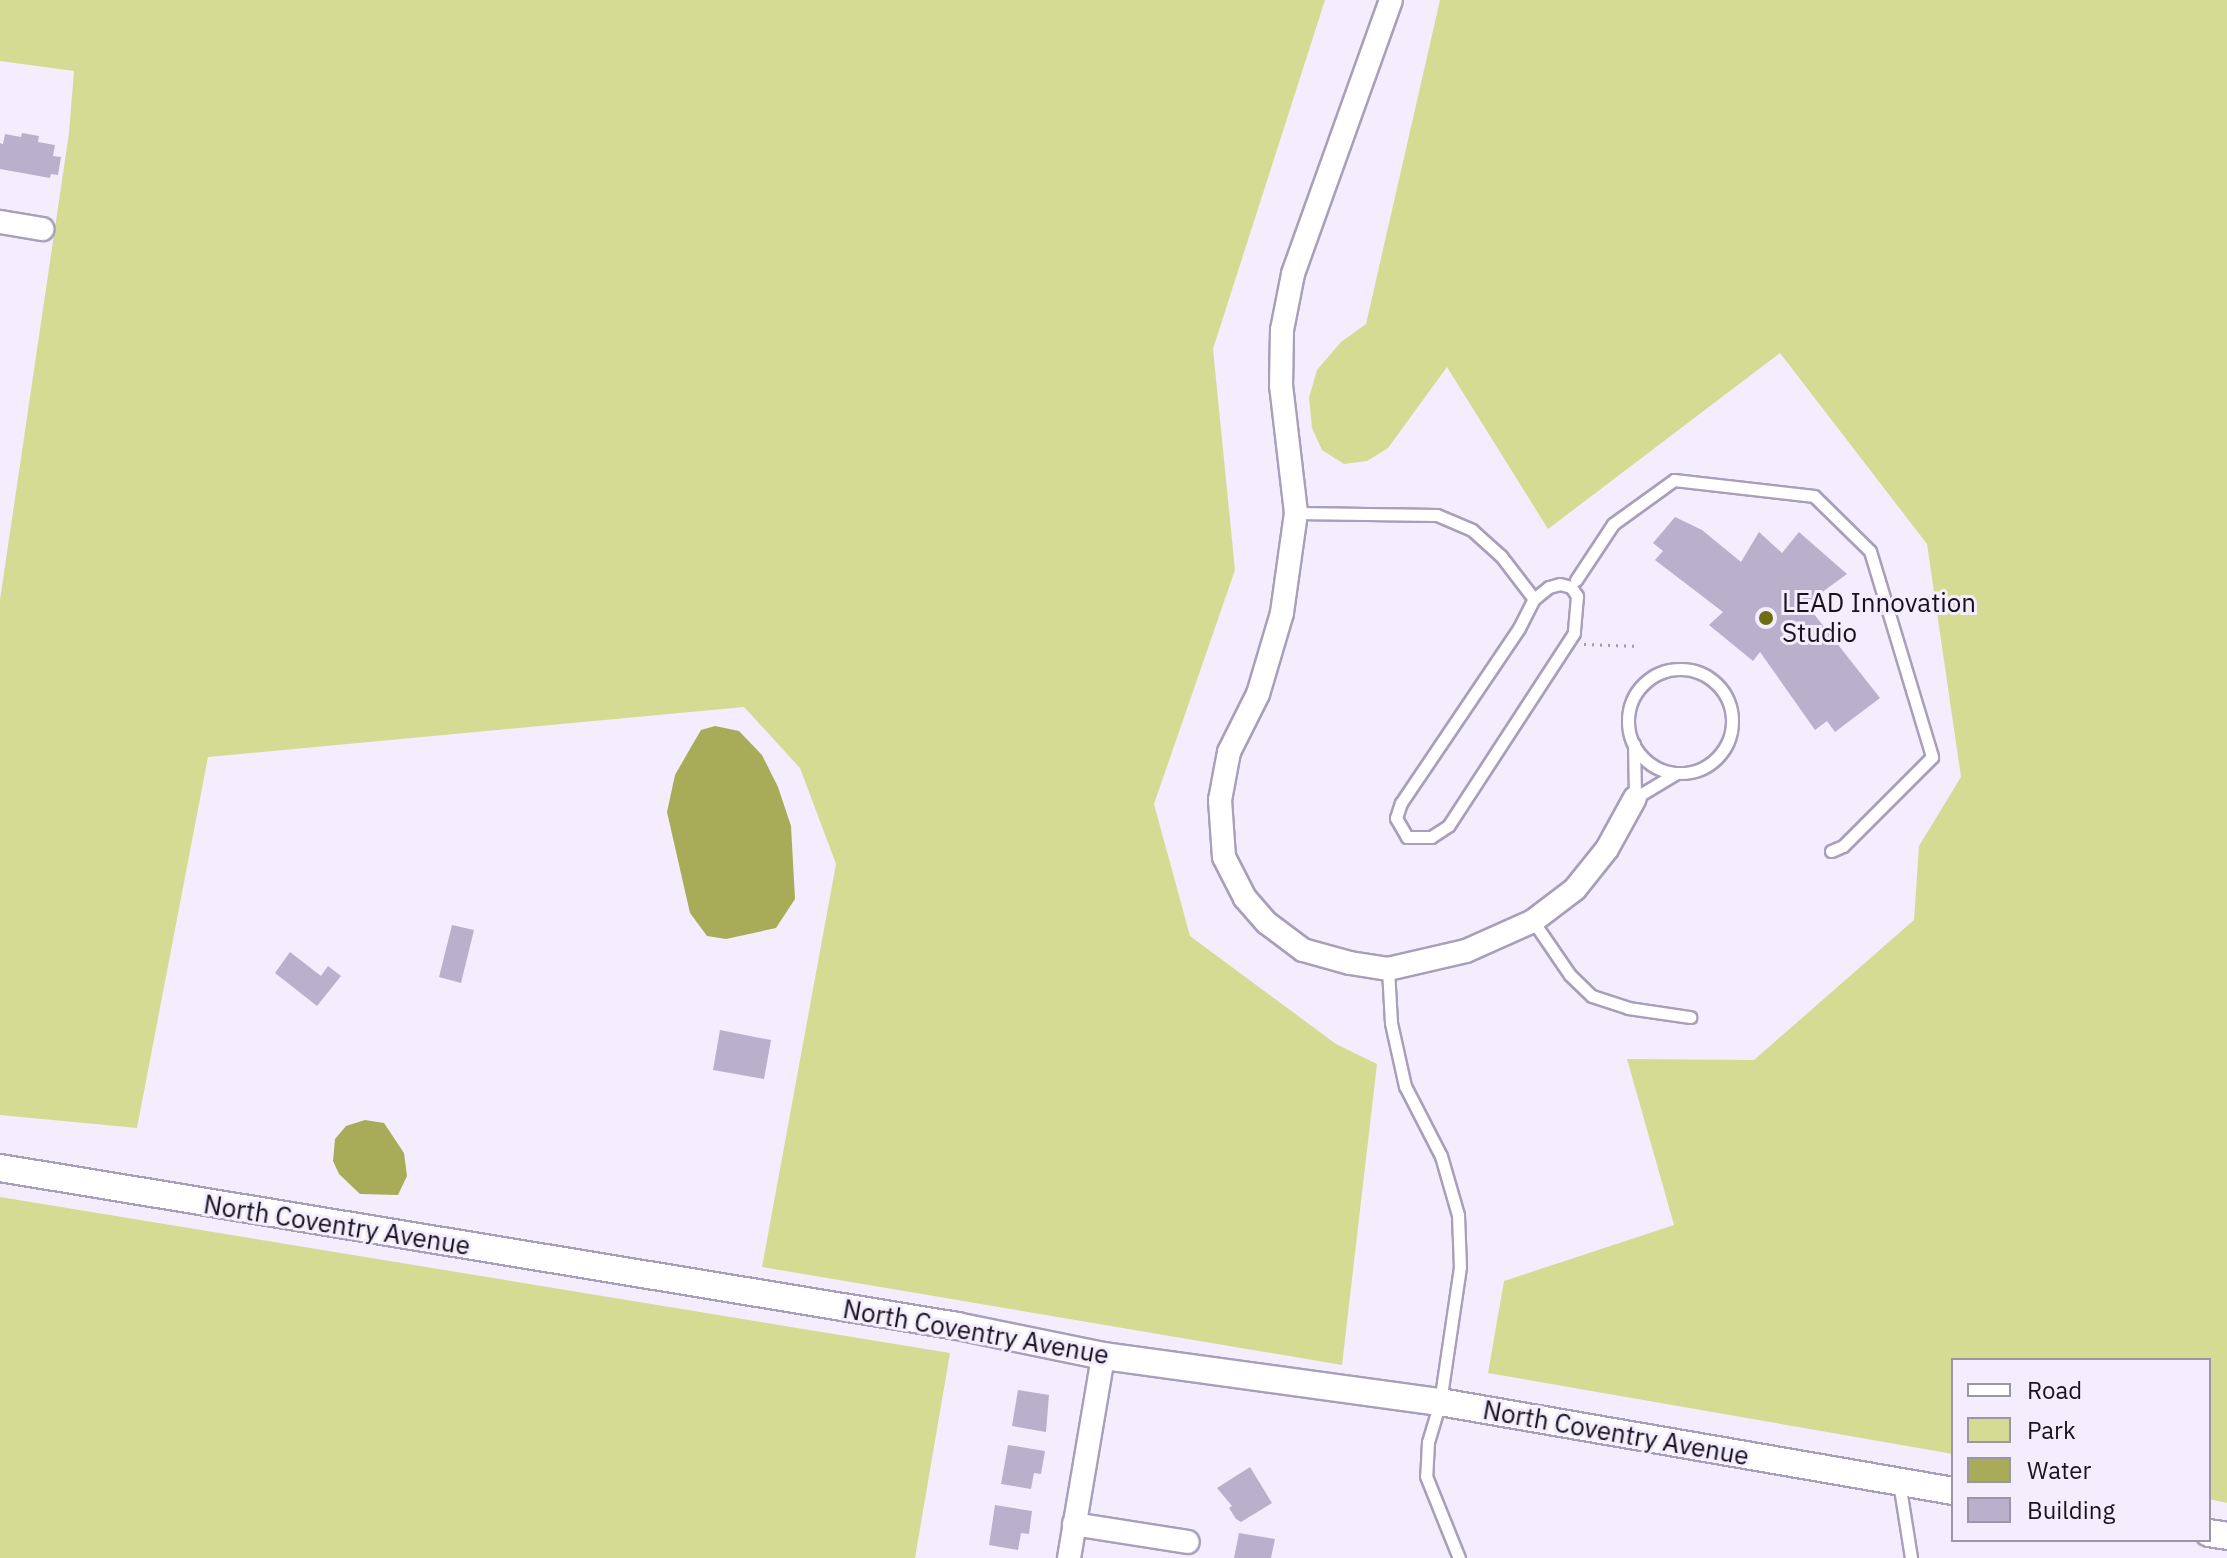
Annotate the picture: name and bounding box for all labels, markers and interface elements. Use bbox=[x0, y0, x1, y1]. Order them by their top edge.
place label: LEAD Innovation Studio bbox=[1782, 587, 1976, 648]
marker: LEAD Innovation Studio bbox=[1757, 609, 1775, 627]
street label: North Coventry Avenue bbox=[201, 1189, 473, 1261]
street label: North Coventry Avenue bbox=[841, 1293, 1111, 1371]
legend bbox=[1951, 1358, 2211, 1542]
text: Road bbox=[2027, 1374, 2082, 1406]
street label: North Coventry Avenue bbox=[1481, 1394, 1751, 1472]
text: Park bbox=[2027, 1414, 2076, 1446]
text: Water bbox=[2027, 1454, 2091, 1486]
text: Building bbox=[2027, 1494, 2115, 1526]

